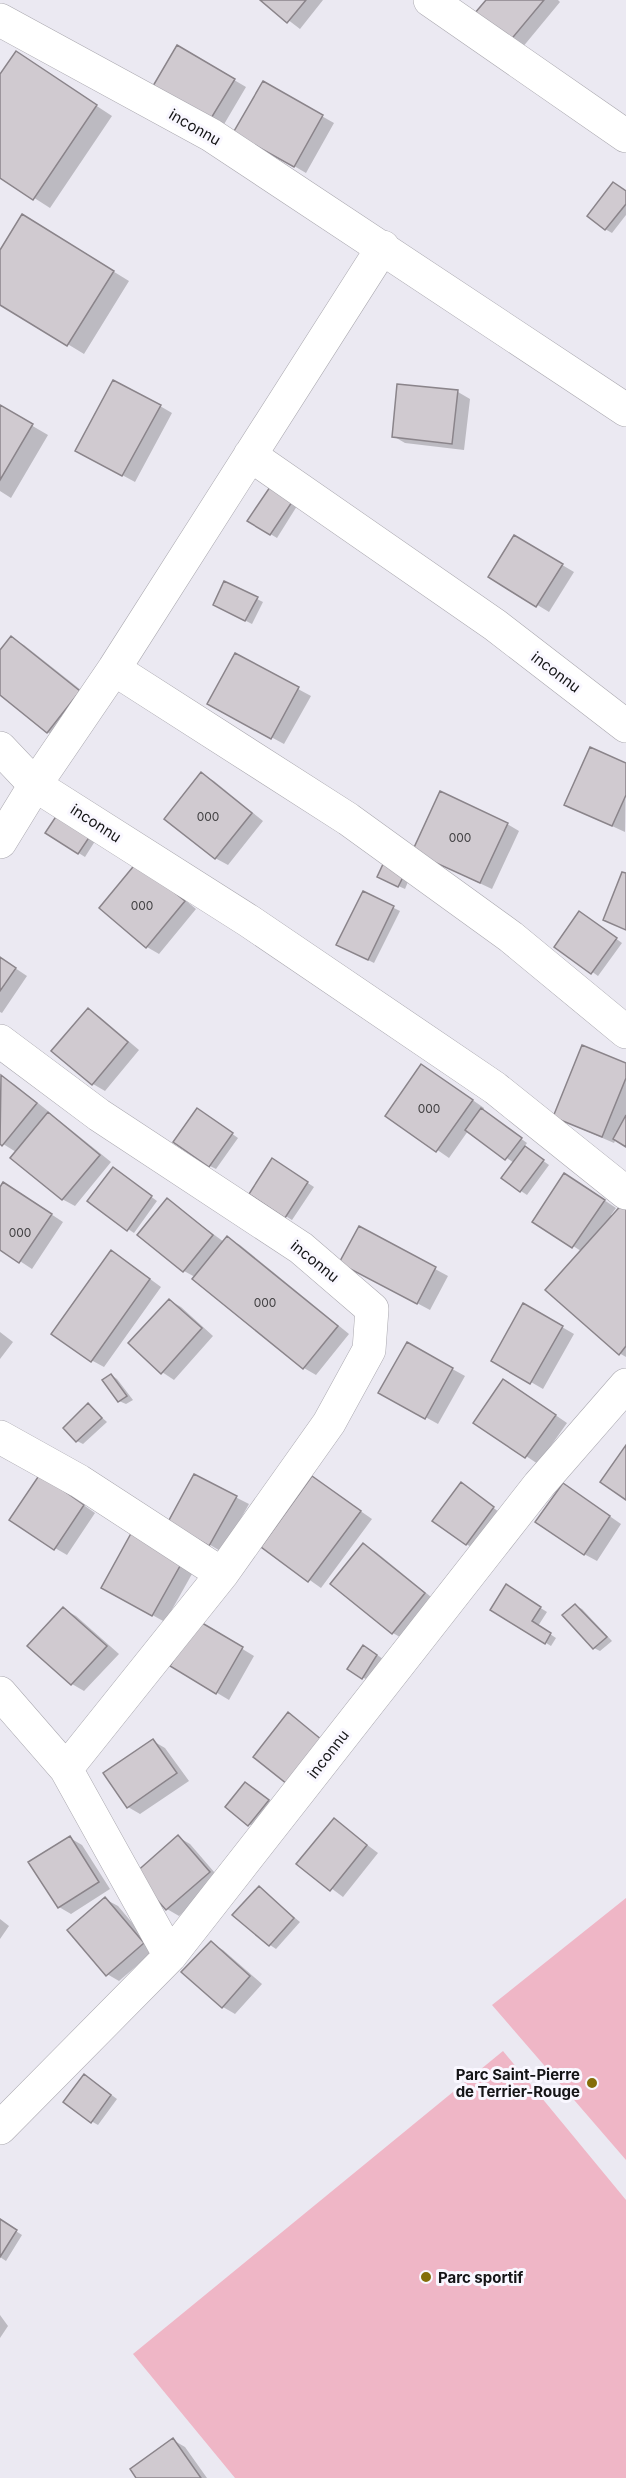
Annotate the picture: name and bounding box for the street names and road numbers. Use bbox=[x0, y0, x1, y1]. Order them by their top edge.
street label: inconnu bbox=[166, 105, 224, 149]
street label: inconnu bbox=[528, 647, 584, 697]
street label: inconnu bbox=[67, 800, 125, 846]
street label: inconnu bbox=[287, 1236, 343, 1286]
street label: inconnu bbox=[303, 1726, 353, 1782]

